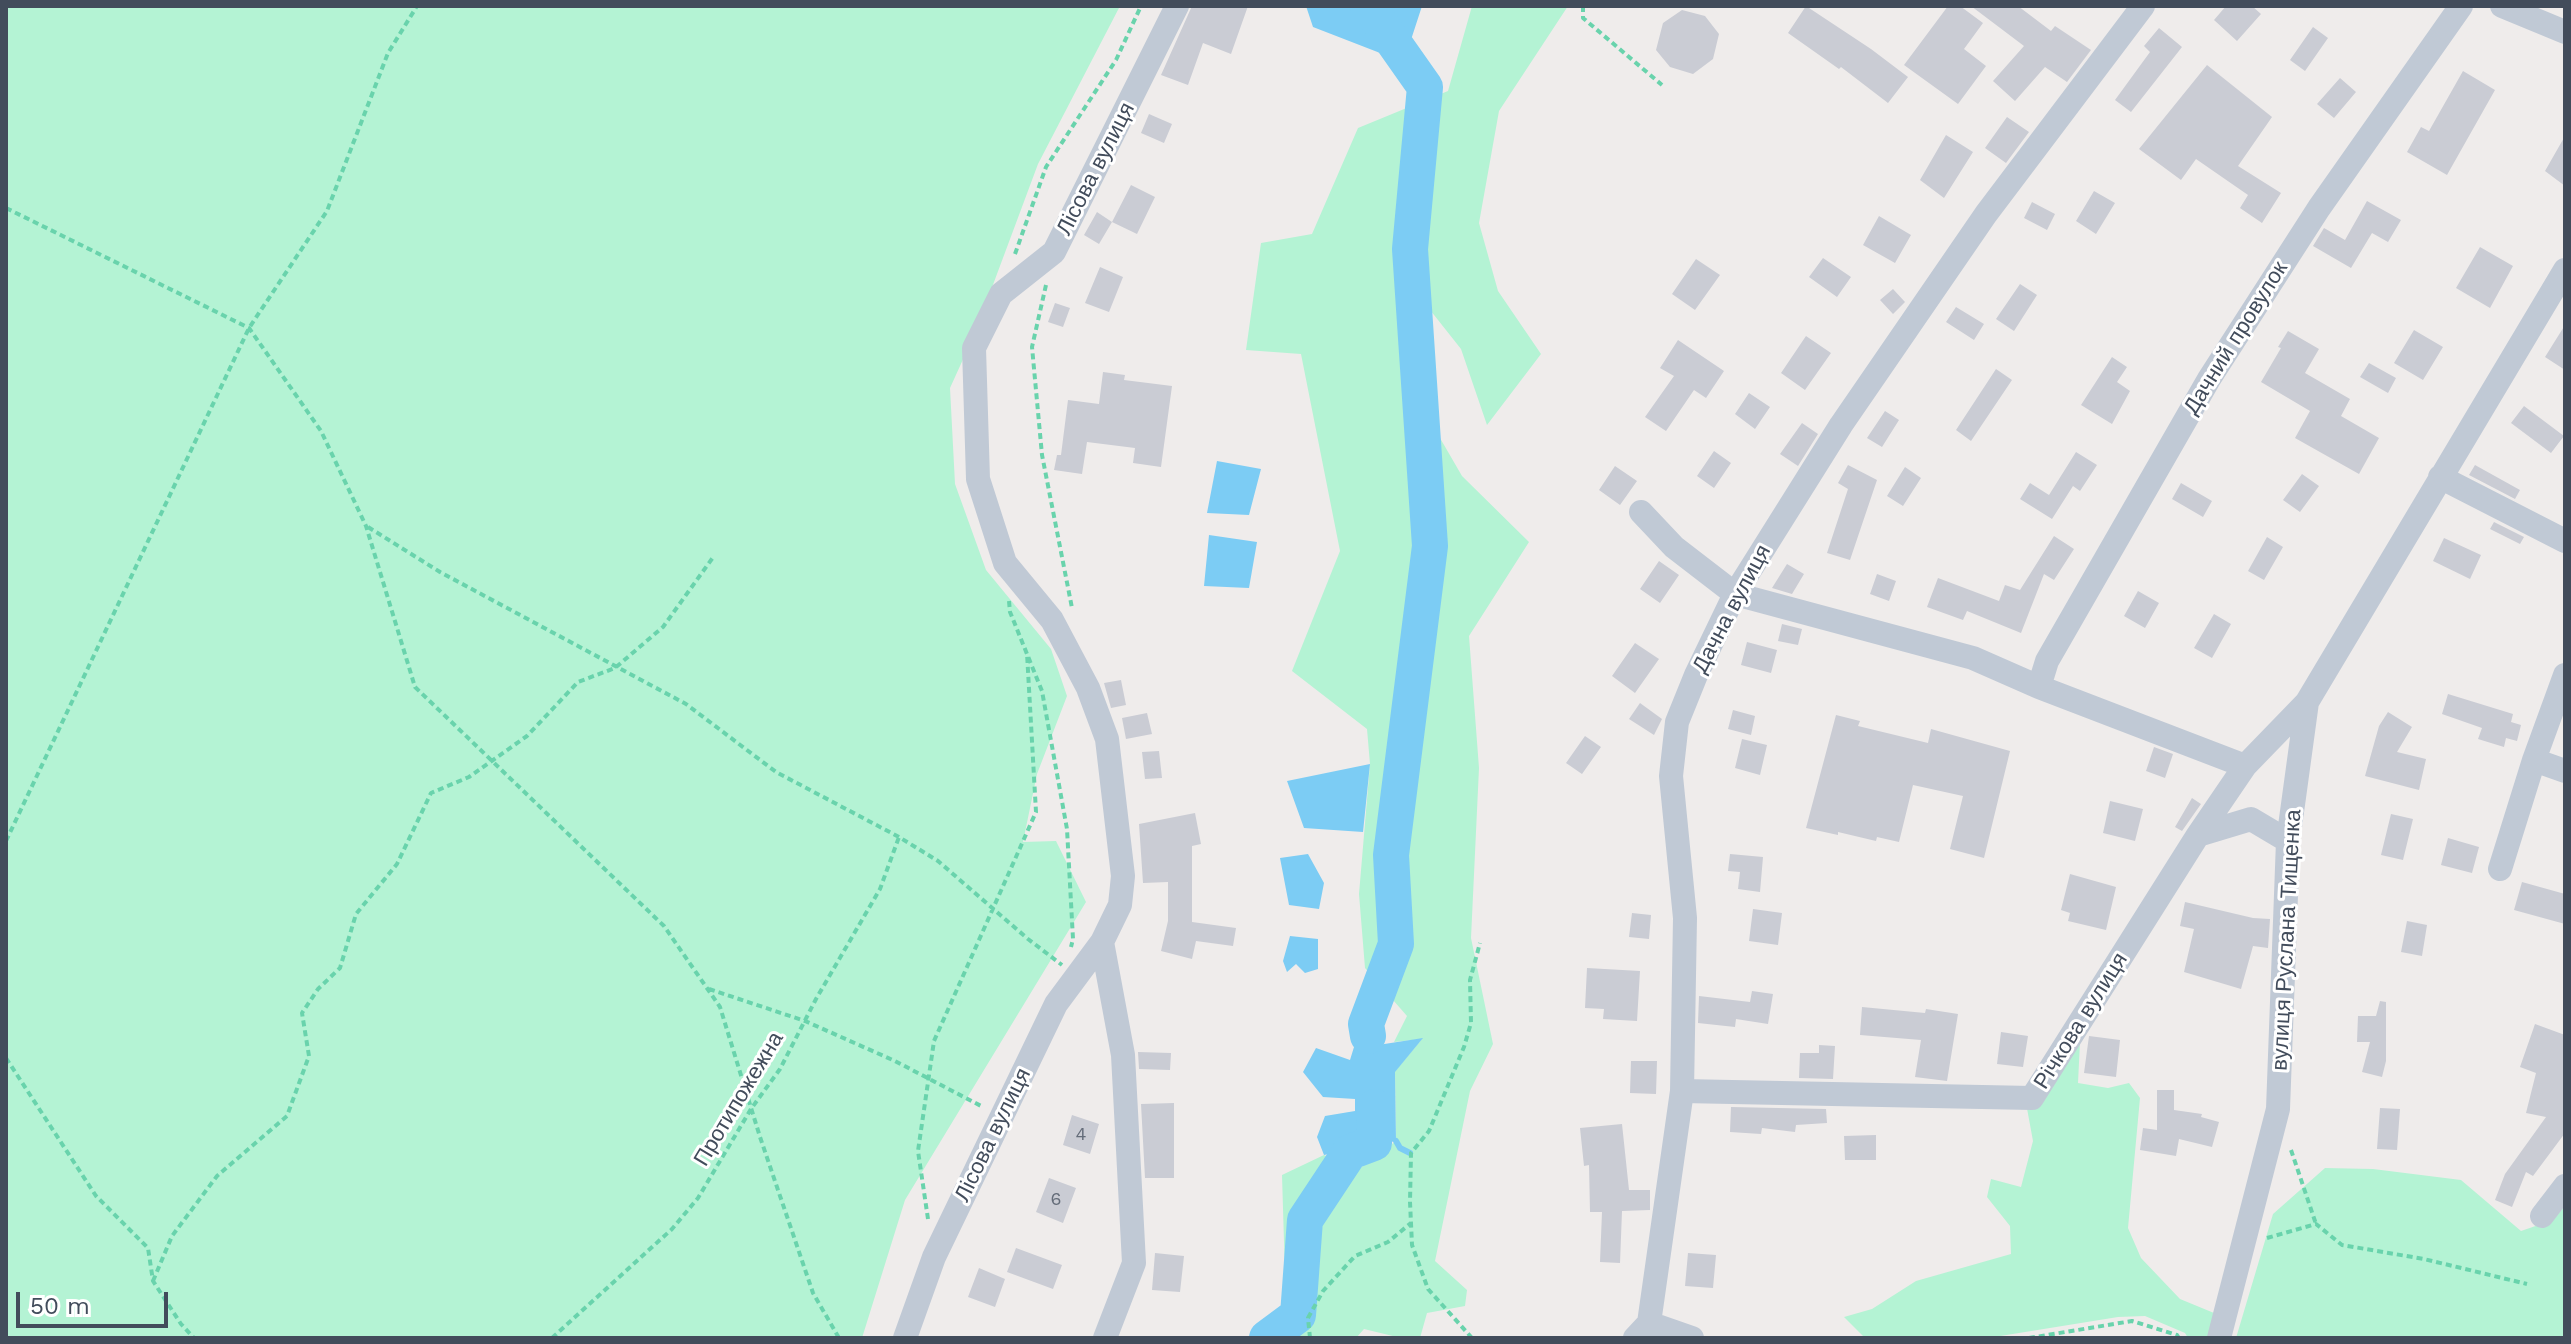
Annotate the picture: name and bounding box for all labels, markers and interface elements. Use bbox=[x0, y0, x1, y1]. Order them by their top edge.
street label: Лісова вулиця bbox=[1051, 98, 1141, 240]
street label: Дачний провулок bbox=[2178, 257, 2294, 419]
street label: Дачна вулиця bbox=[1687, 540, 1777, 678]
street label: вулиця Руслана Тищенка bbox=[2267, 809, 2307, 1071]
street label: Річкова вулиця bbox=[2029, 948, 2133, 1094]
street label: Протипожежна bbox=[689, 1027, 789, 1171]
street label: Лісова вулиця bbox=[949, 1064, 1037, 1206]
house number: 4 bbox=[1076, 1124, 1086, 1146]
house number: 6 bbox=[1051, 1189, 1061, 1211]
scale bar bbox=[20, 1276, 172, 1326]
text: 50 m bbox=[30, 1292, 90, 1320]

